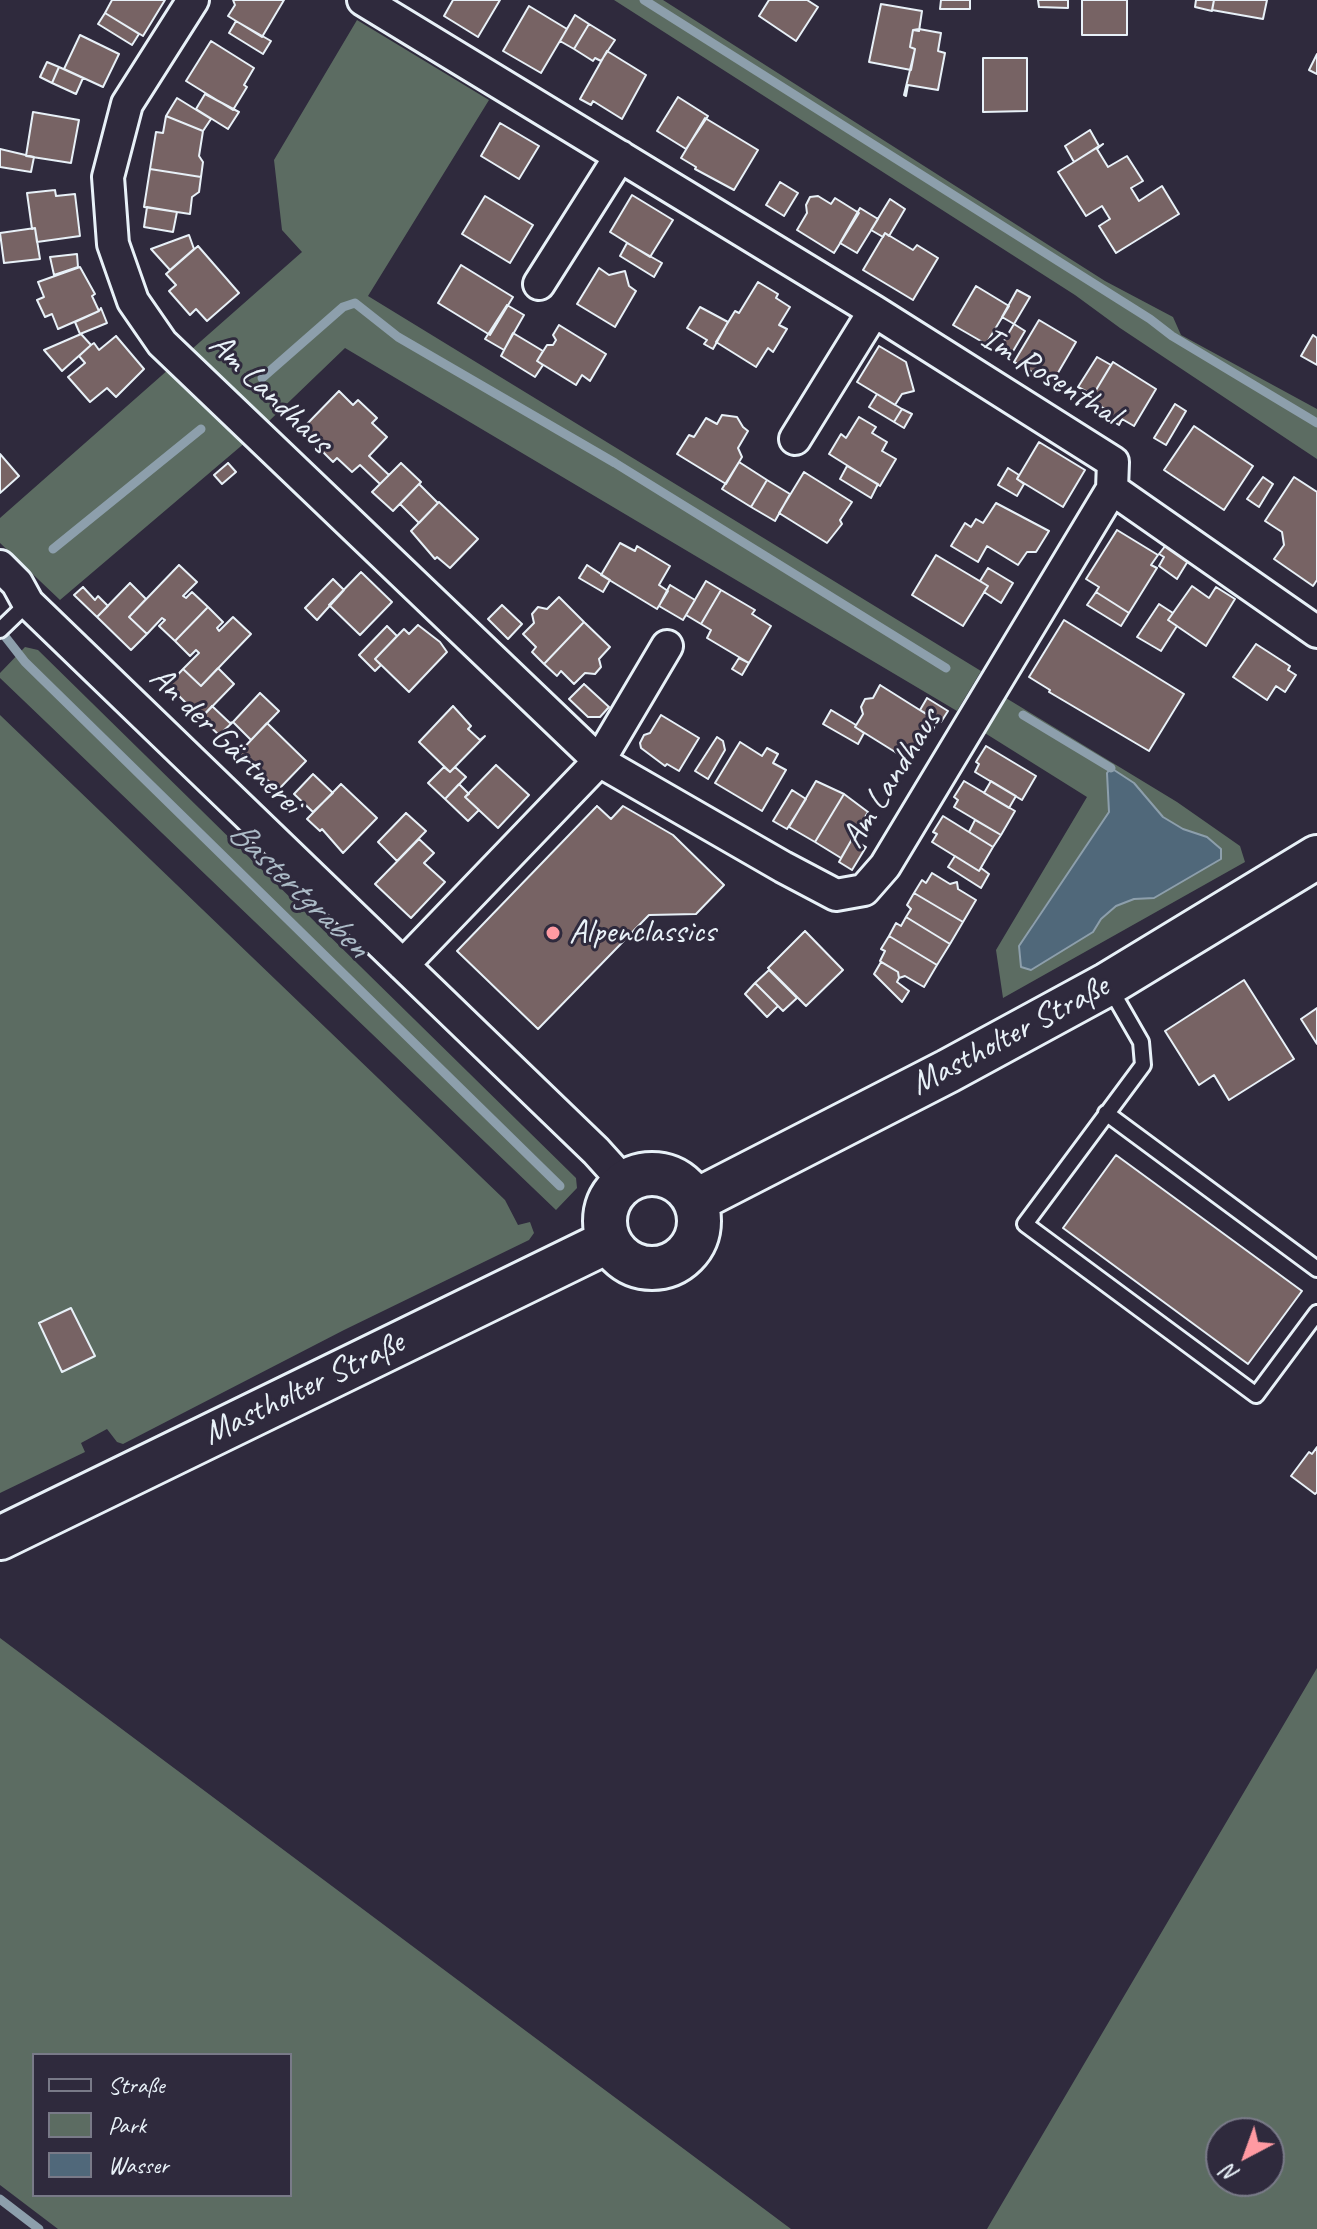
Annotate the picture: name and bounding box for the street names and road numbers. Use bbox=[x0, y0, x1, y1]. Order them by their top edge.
street label: Im Rosenthal bbox=[973, 319, 1127, 435]
street label: Am Landhaus bbox=[200, 325, 340, 463]
street label: An der Gärtnerei bbox=[140, 658, 310, 824]
street label: Am Landhaus bbox=[833, 702, 951, 856]
street label: Mastholter Straße bbox=[904, 967, 1116, 1105]
street label: Mastholter Straße bbox=[197, 1323, 411, 1455]

